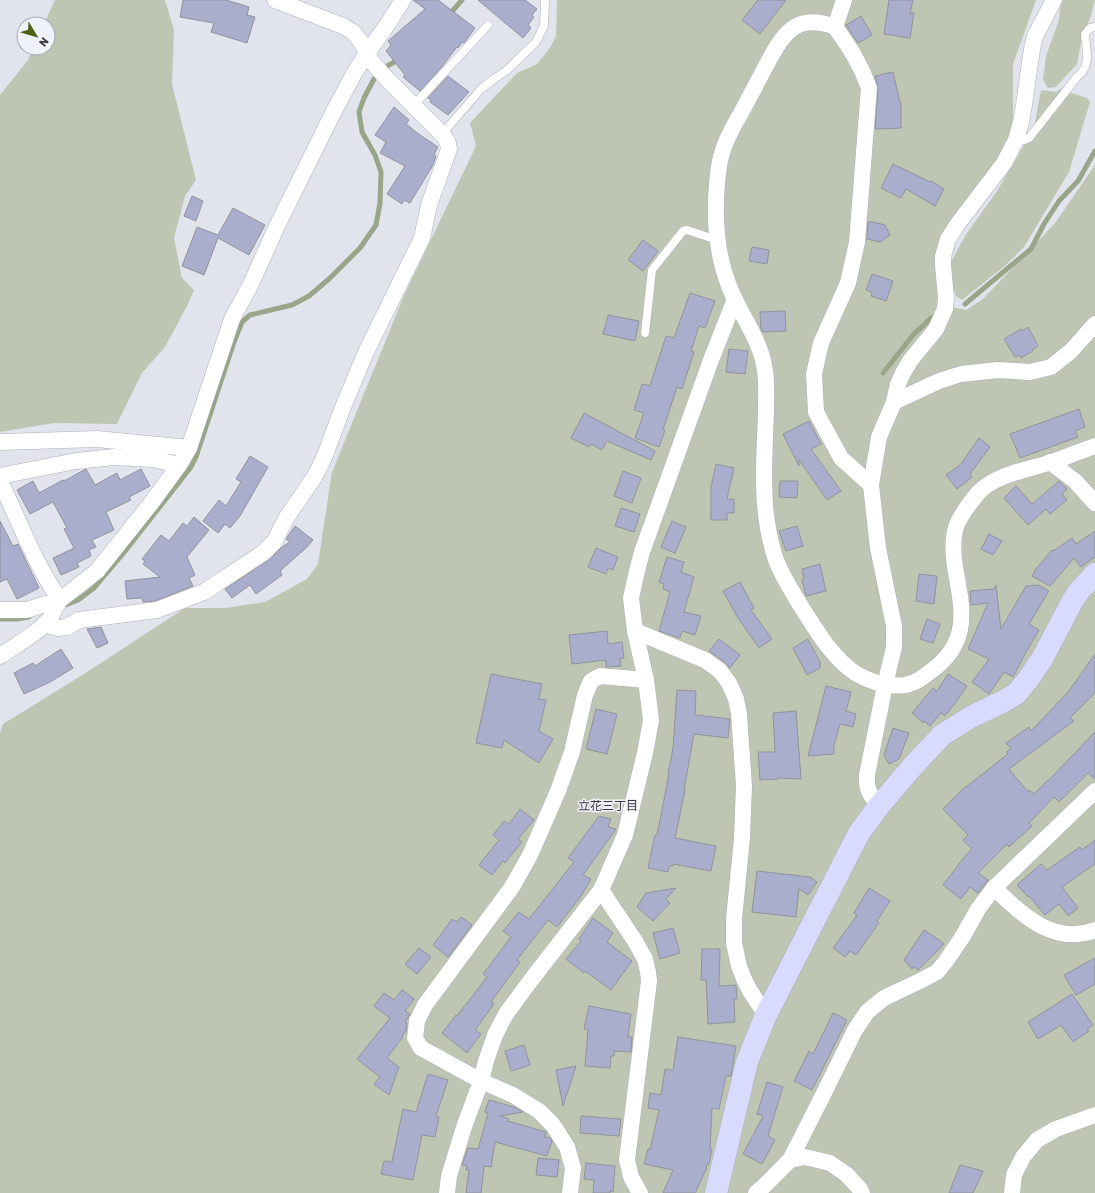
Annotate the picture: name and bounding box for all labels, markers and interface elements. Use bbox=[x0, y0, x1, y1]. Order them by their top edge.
north arrow bbox=[16, 16, 56, 56]
text: N bbox=[36, 35, 51, 49]
district label: 立花三丁目 bbox=[578, 799, 638, 813]

